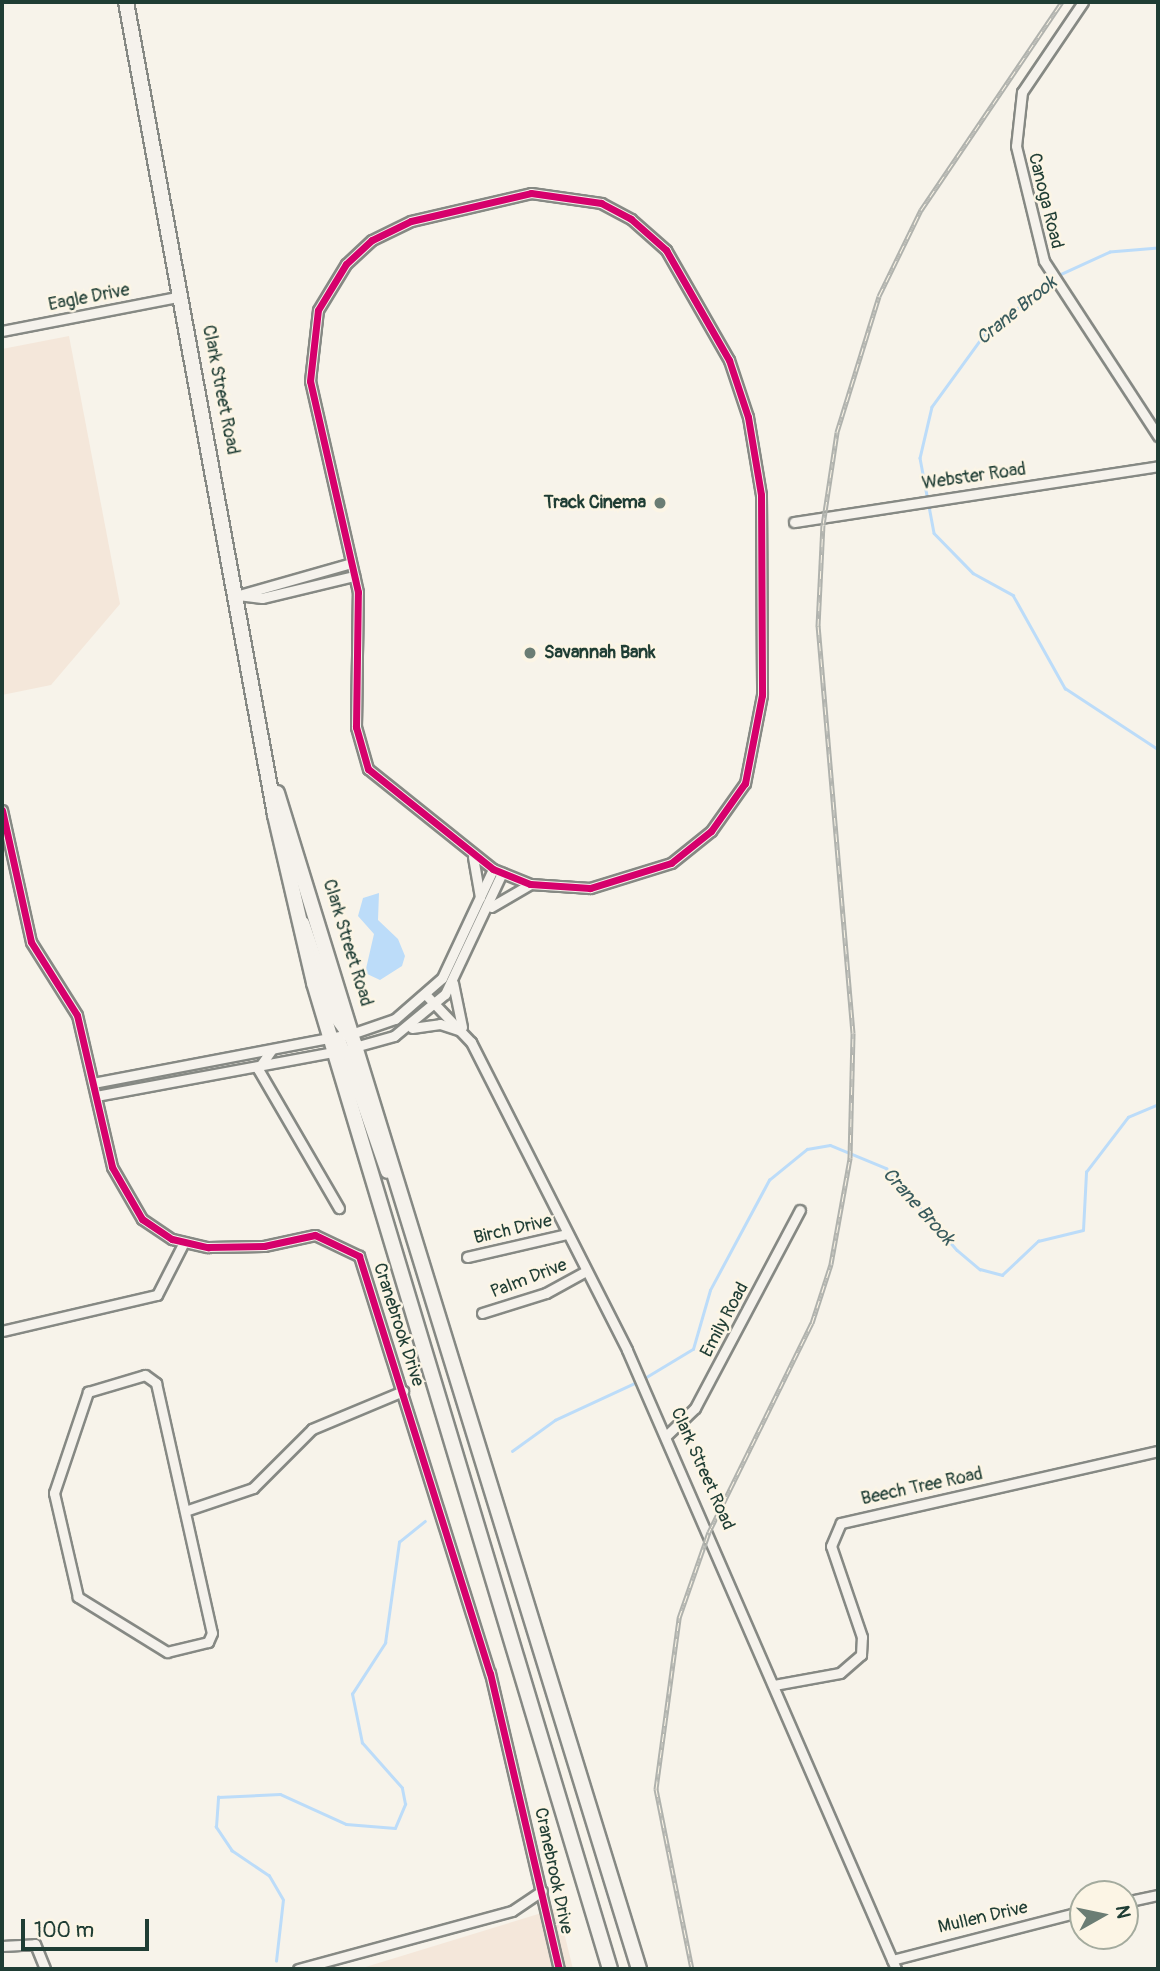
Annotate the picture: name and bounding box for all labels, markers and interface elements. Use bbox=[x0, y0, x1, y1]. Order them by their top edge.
street label: Canoga Road bbox=[1023, 151, 1067, 251]
water label: Crane Brook bbox=[972, 272, 1062, 350]
street label: Eagle Drive bbox=[47, 280, 131, 316]
street label: Clark Street Road bbox=[197, 323, 243, 457]
street label: Webster Road bbox=[921, 459, 1027, 495]
place label: Track Cinema bbox=[544, 492, 646, 514]
marker: Track Cinema bbox=[652, 495, 668, 511]
place label: Savannah Bank bbox=[544, 642, 656, 664]
marker: Savannah Bank bbox=[522, 645, 538, 661]
street label: Clark Street Road bbox=[317, 877, 377, 1009]
water label: Crane Brook bbox=[877, 1164, 959, 1250]
street label: Birch Drive bbox=[472, 1211, 554, 1249]
street label: Palm Drive bbox=[488, 1255, 570, 1303]
street label: Cranebrook Drive bbox=[368, 1261, 428, 1389]
street label: Emily Road bbox=[696, 1279, 754, 1361]
street label: Clark Street Road bbox=[665, 1404, 739, 1534]
street label: Beech Tree Road bbox=[859, 1464, 985, 1510]
street label: Cranebrook Drive bbox=[529, 1806, 577, 1936]
north arrow bbox=[1069, 1880, 1139, 1950]
street label: Mullen Drive bbox=[936, 1897, 1030, 1939]
scale bar bbox=[24, 1904, 152, 1948]
text: N bbox=[1110, 1904, 1136, 1920]
text: 100 m bbox=[34, 1917, 94, 1944]

